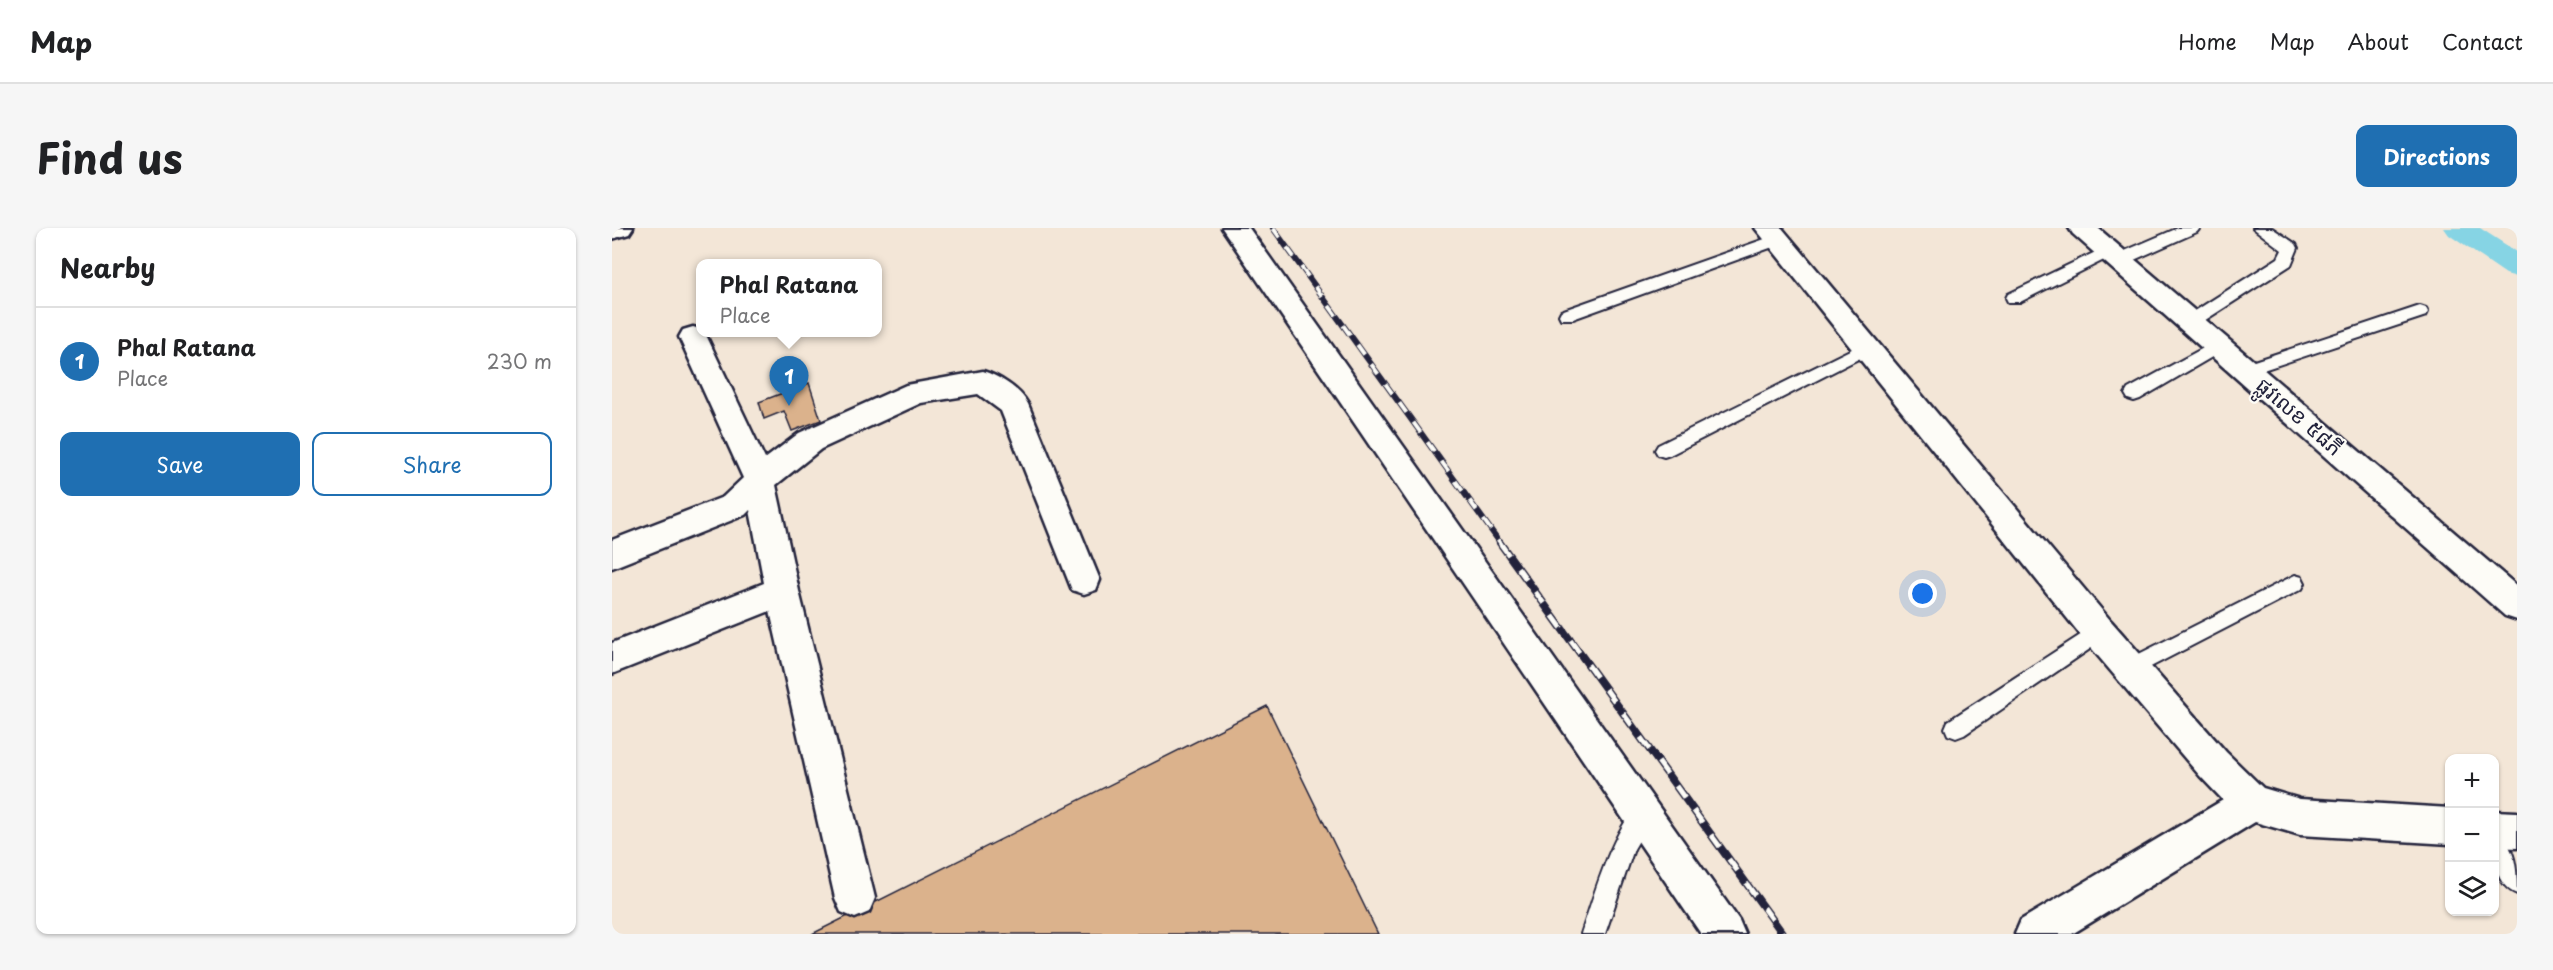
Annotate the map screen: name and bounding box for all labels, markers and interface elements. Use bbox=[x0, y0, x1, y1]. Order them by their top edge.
text: Map bbox=[30, 20, 92, 63]
text: Home bbox=[2178, 25, 2237, 57]
text: Map bbox=[2270, 25, 2315, 57]
text: About bbox=[2348, 25, 2409, 57]
text: Contact bbox=[2442, 25, 2523, 57]
text: Find us bbox=[36, 125, 183, 188]
button: Directions bbox=[2356, 125, 2517, 187]
text: Nearby bbox=[60, 248, 155, 287]
popup bbox=[696, 259, 882, 337]
text: Phal Ratana bbox=[720, 267, 858, 300]
text: Place bbox=[720, 300, 771, 330]
text: Phal Ratana bbox=[117, 330, 256, 363]
text: 1 bbox=[75, 346, 84, 376]
text: 230 m bbox=[487, 346, 552, 376]
pin: 1 bbox=[770, 356, 808, 406]
text: Place bbox=[117, 363, 168, 393]
street label: ផ្លូវលេខ ៥៨ភី bbox=[2246, 369, 2351, 466]
button: Save bbox=[60, 432, 300, 496]
button: Share bbox=[312, 432, 552, 496]
your location bbox=[1908, 579, 1937, 608]
map controls bbox=[2445, 754, 2499, 916]
button: + bbox=[2445, 754, 2499, 808]
button: − bbox=[2445, 808, 2499, 862]
button: layers bbox=[2445, 862, 2499, 916]

